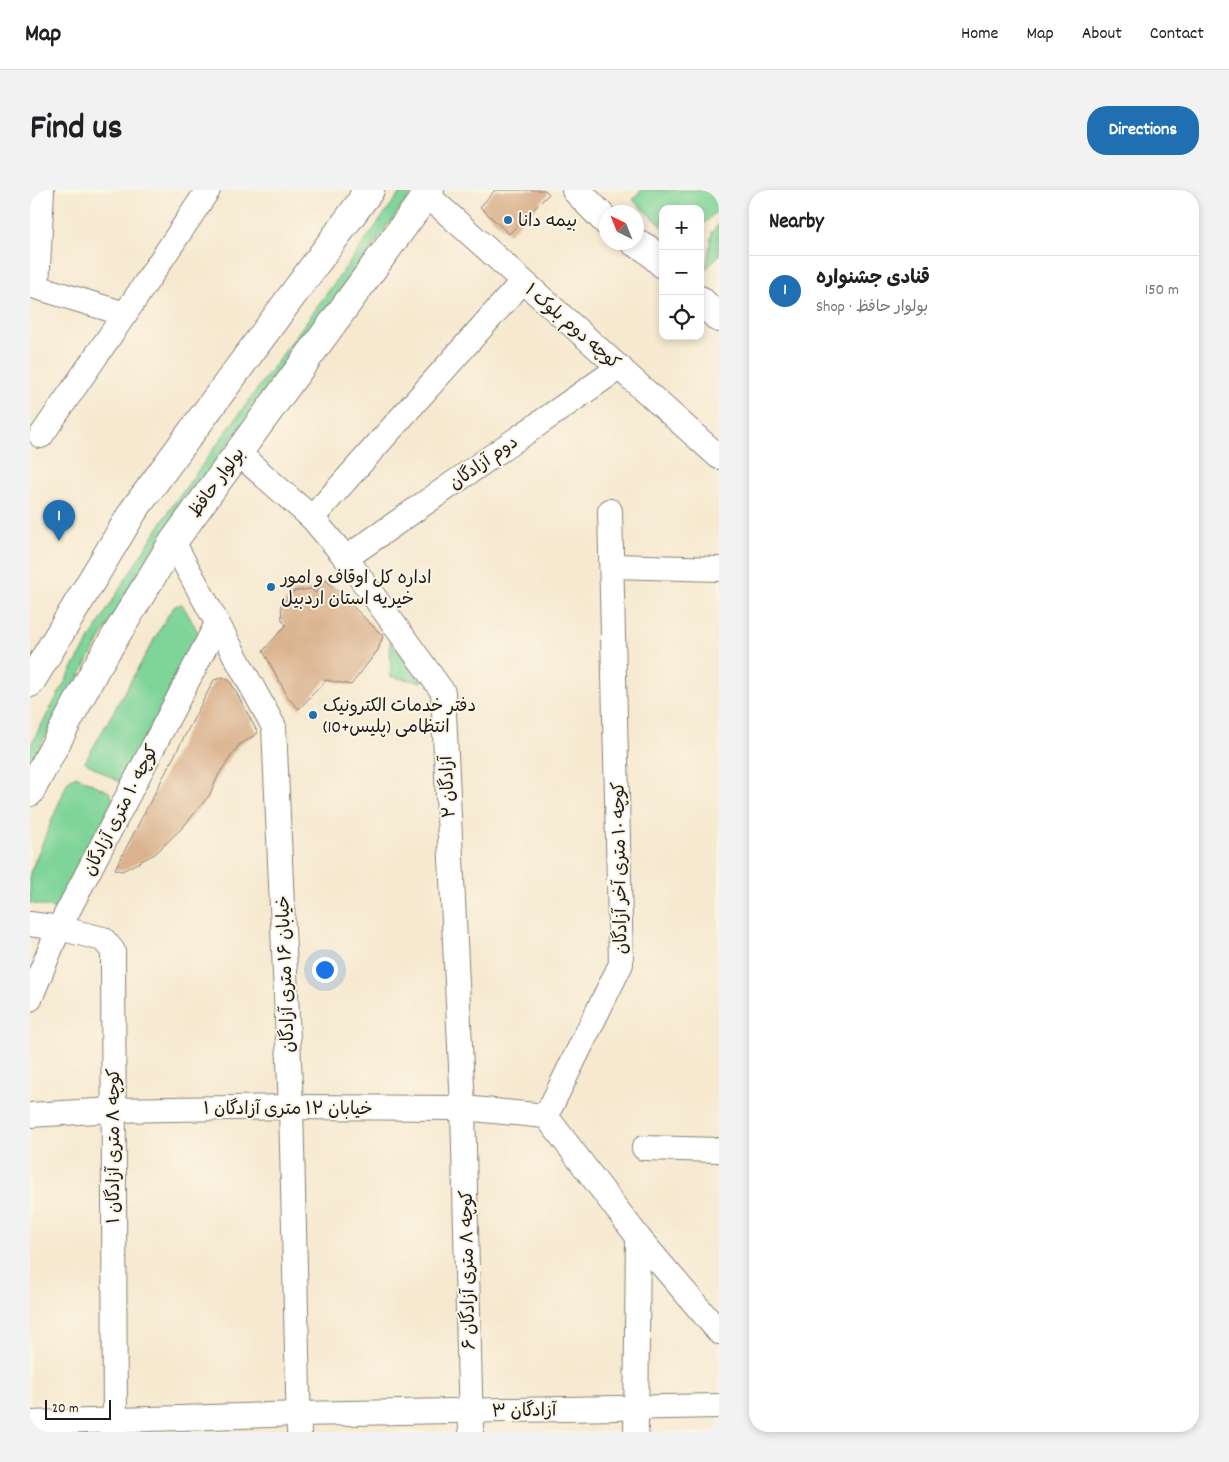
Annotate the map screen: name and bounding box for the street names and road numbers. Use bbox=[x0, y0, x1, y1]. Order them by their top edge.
street label: کوچه دوم بلوک ۱ bbox=[518, 279, 625, 377]
street label: دوم آزادگان bbox=[445, 431, 524, 497]
street label: بولوار حافظ bbox=[184, 443, 252, 524]
street label: کوچه ۱۰ متری آزادگان bbox=[78, 741, 166, 881]
street label: آزادگان ۲ bbox=[435, 754, 464, 819]
street label: کوچه ۱۰ متری آخر آزادگان bbox=[607, 781, 636, 955]
street label: خیابان ۱۶ متری آزادگان bbox=[272, 895, 303, 1053]
street label: کوچه ۸ متری آزادگان ۱ bbox=[103, 1068, 128, 1224]
street label: خیابان ۱۲ متری آزادگان ۱ bbox=[203, 1098, 373, 1123]
street label: کوچه ۸ متری آزادگان ۶ bbox=[456, 1190, 483, 1350]
street label: آزادگان ۳ bbox=[491, 1399, 558, 1426]

